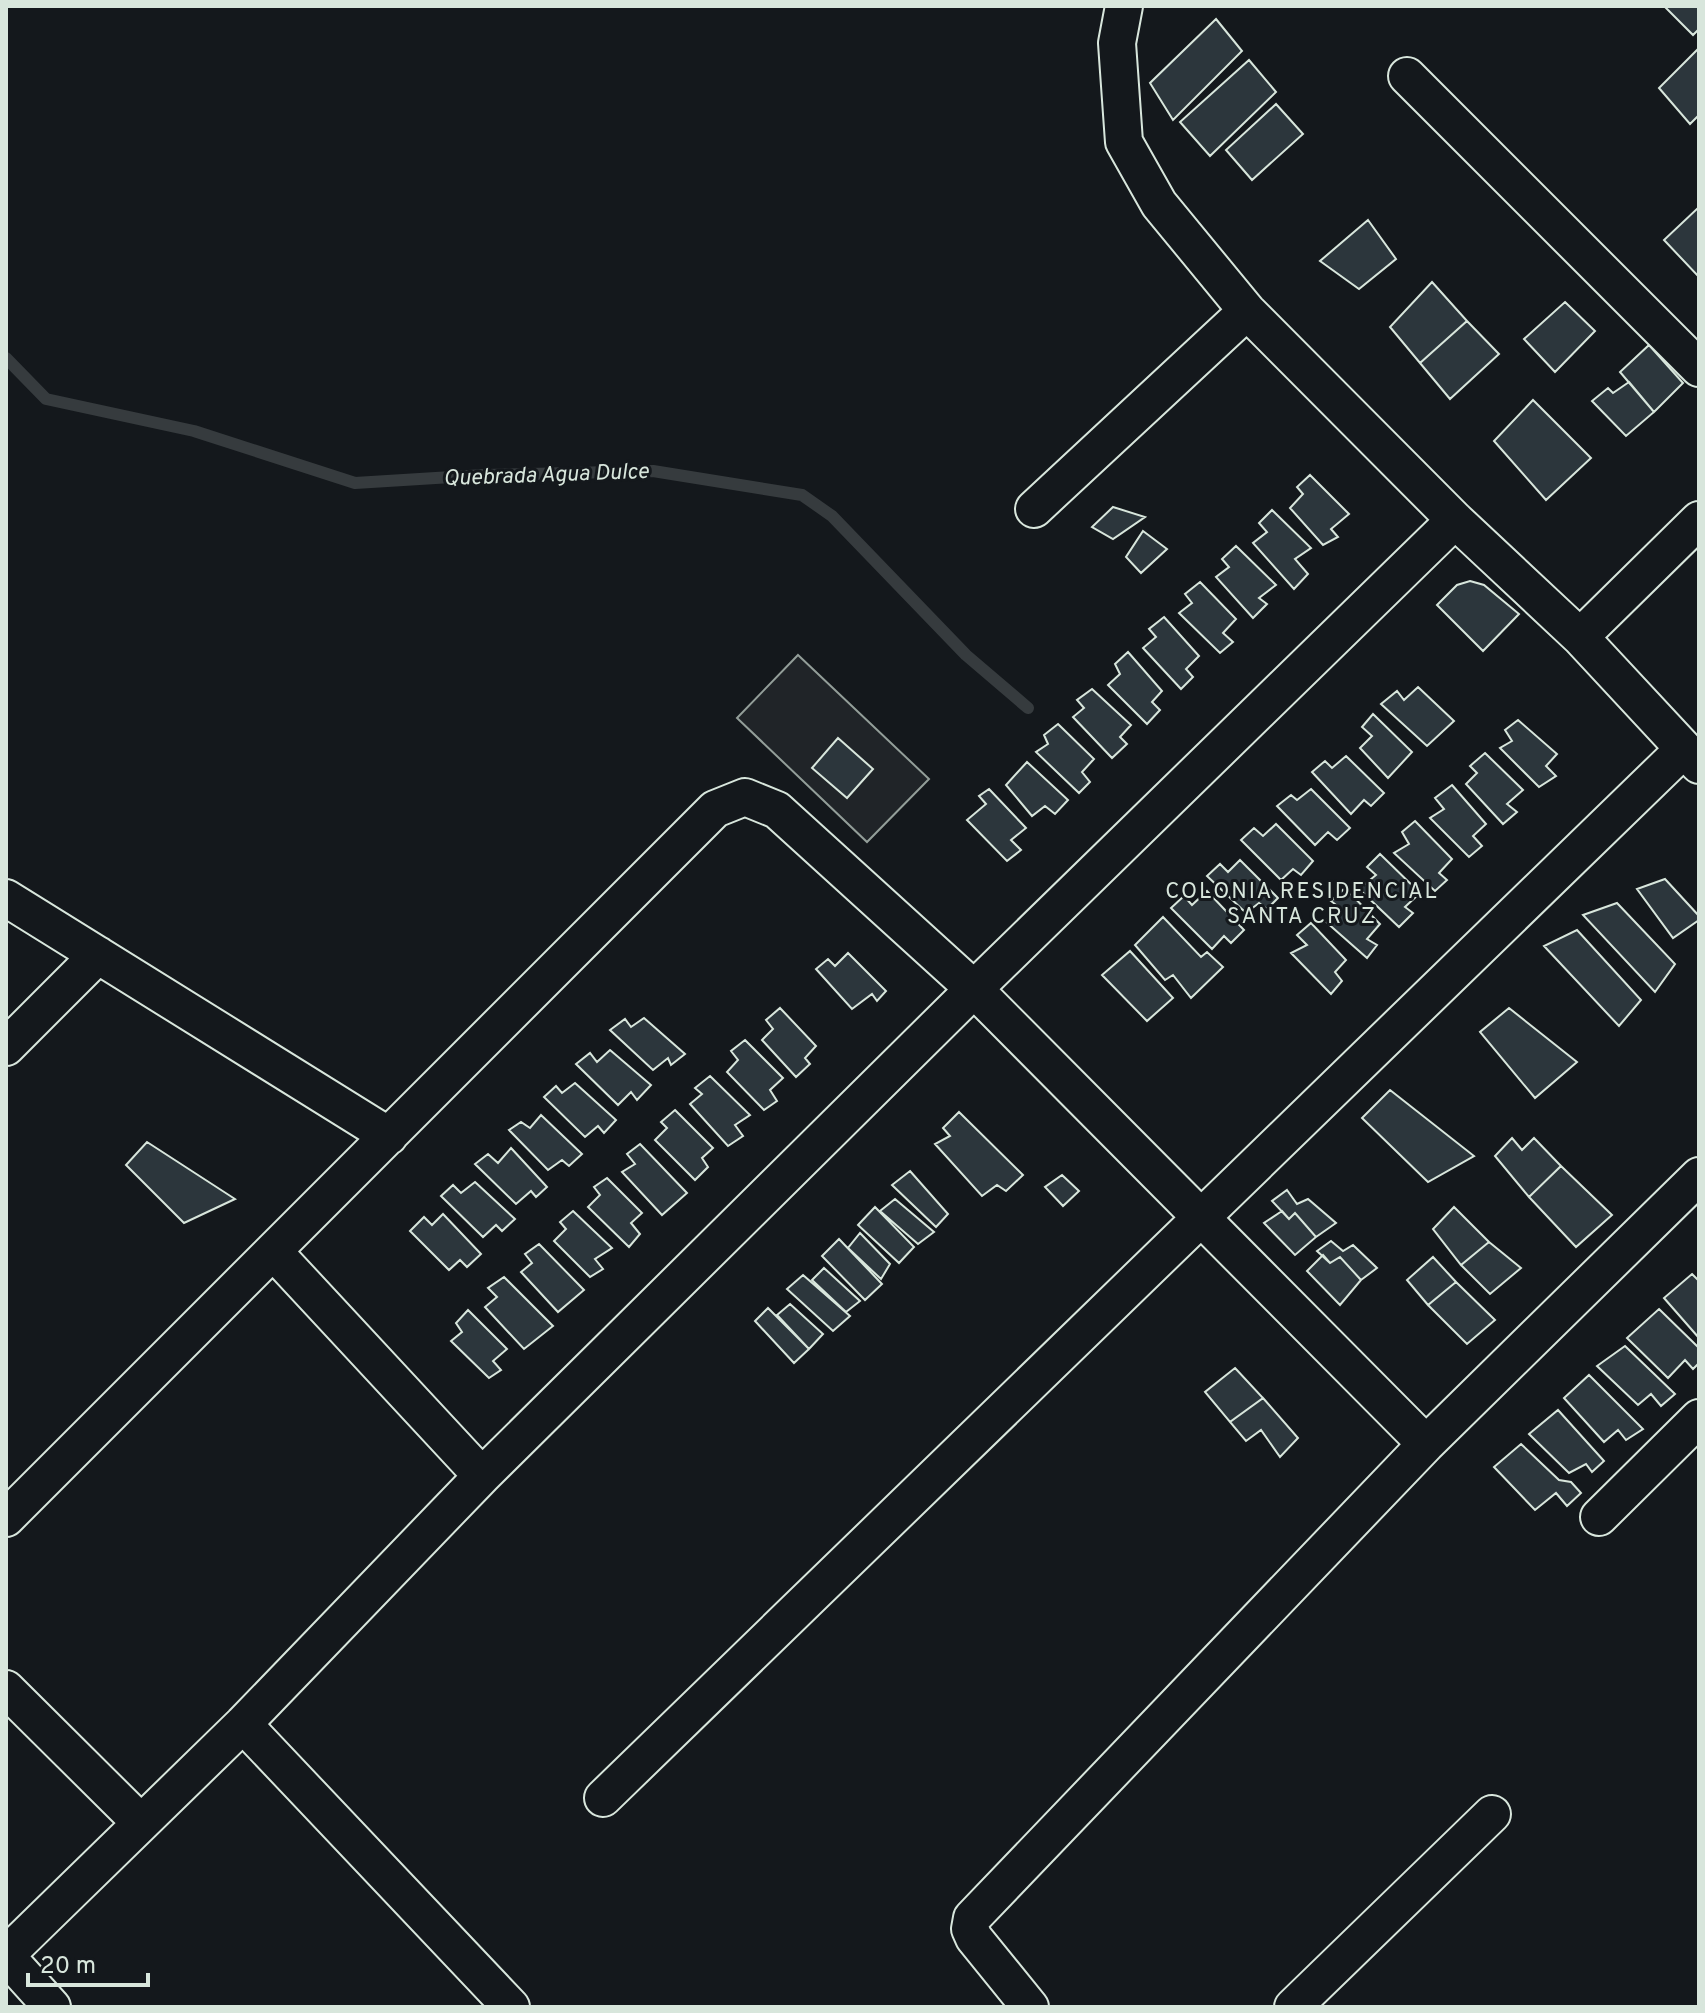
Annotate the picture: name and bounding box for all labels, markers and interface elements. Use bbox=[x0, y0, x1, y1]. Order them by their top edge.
water label: Quebrada Agua Dulce bbox=[443, 459, 650, 493]
district label: COLONIA RESIDENCIAL SANTA CRUZ bbox=[1165, 879, 1439, 931]
scale bar bbox=[28, 1937, 148, 1987]
text: 20 m bbox=[40, 1952, 96, 1982]

